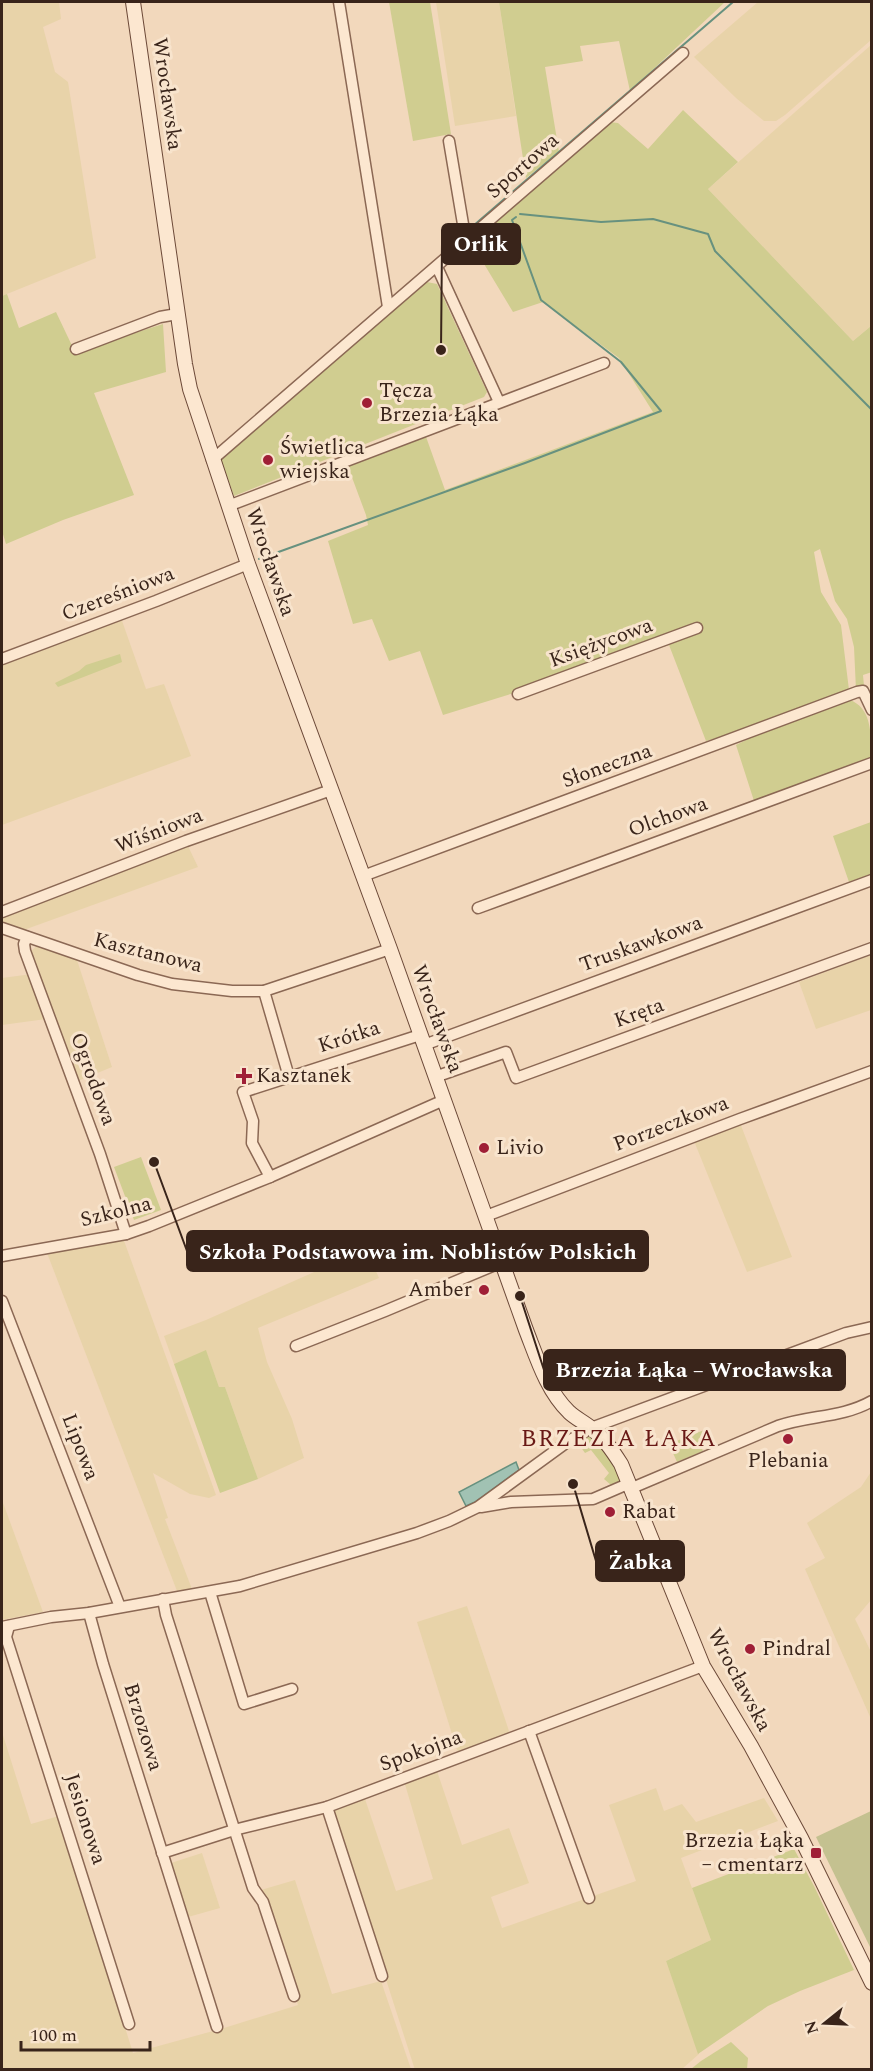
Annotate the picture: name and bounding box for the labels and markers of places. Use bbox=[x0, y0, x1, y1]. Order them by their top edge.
callout: Orlik bbox=[442, 224, 520, 264]
place label: Tęcza Brzezia Łąka bbox=[379, 375, 499, 431]
marker: Tęcza Brzezia Łąka bbox=[360, 396, 374, 410]
place label: Świetlica wiejska bbox=[279, 432, 365, 488]
marker: Świetlica wiejska bbox=[261, 453, 275, 467]
place label: Kasztanek bbox=[256, 1060, 352, 1092]
marker: Kasztanek bbox=[237, 1069, 251, 1083]
place label: Livio bbox=[496, 1132, 544, 1164]
marker: Livio bbox=[477, 1141, 491, 1155]
callout: Szkoła Podstawowa im. Noblistów Polskich bbox=[187, 1231, 648, 1271]
place label: Amber bbox=[408, 1274, 472, 1306]
marker: Amber bbox=[477, 1283, 491, 1297]
callout: Brzezia Łąka – Wrocławska bbox=[544, 1350, 845, 1390]
marker: Plebania bbox=[781, 1432, 795, 1446]
place label: Plebania bbox=[748, 1445, 829, 1477]
place label: Rabat bbox=[622, 1496, 676, 1528]
marker: Rabat bbox=[603, 1505, 617, 1519]
callout: Żabka bbox=[596, 1541, 684, 1581]
place label: Pindral bbox=[762, 1633, 831, 1665]
marker: Pindral bbox=[743, 1642, 757, 1656]
place label: Brzezia Łąka – cmentarz bbox=[684, 1825, 805, 1881]
marker: Brzezia Łąka – cmentarz bbox=[809, 1846, 823, 1860]

